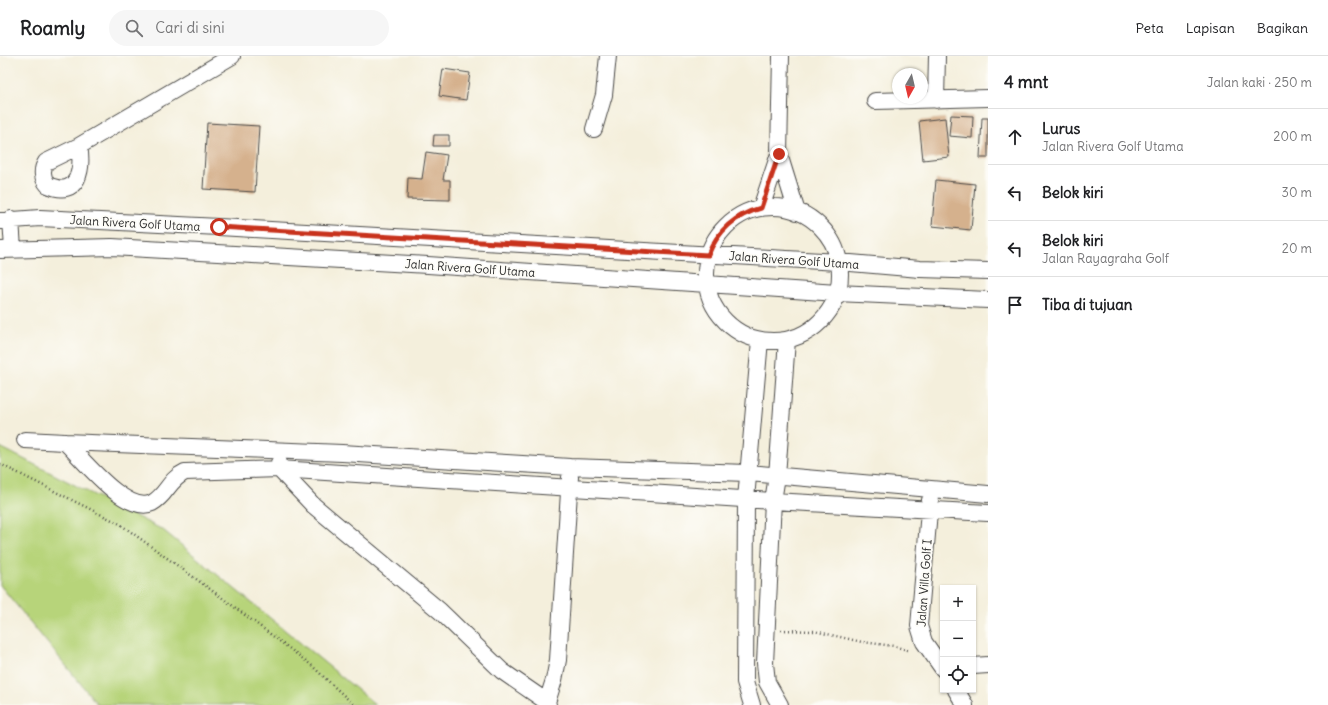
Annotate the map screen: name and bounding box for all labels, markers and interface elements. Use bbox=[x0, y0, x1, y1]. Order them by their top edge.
search box bbox=[109, 10, 389, 46]
text: Roamly bbox=[20, 16, 85, 40]
icon: search bbox=[123, 17, 145, 39]
text: Cari di sini bbox=[155, 18, 225, 37]
text: Peta bbox=[1136, 19, 1164, 37]
text: Lapisan bbox=[1186, 19, 1235, 37]
text: Bagikan bbox=[1257, 19, 1308, 37]
north arrow bbox=[892, 68, 928, 104]
text: 4 mnt bbox=[1004, 71, 1048, 93]
text: Jalan kaki · 250 m bbox=[1207, 74, 1312, 91]
text: Lurus bbox=[1042, 119, 1080, 138]
icon: ahead bbox=[1004, 126, 1026, 148]
text: 200 m bbox=[1273, 128, 1312, 145]
text: Jalan Rivera Golf Utama bbox=[1042, 138, 1184, 155]
route end bbox=[770, 145, 788, 163]
icon: left bbox=[1004, 182, 1026, 204]
text: Belok kiri bbox=[1042, 183, 1103, 202]
text: 30 m bbox=[1282, 184, 1312, 201]
street label: Jalan Rivera Golf Utama bbox=[69, 212, 201, 234]
route start bbox=[210, 218, 228, 236]
text: Belok kiri bbox=[1042, 231, 1103, 250]
icon: left bbox=[1004, 238, 1026, 260]
text: 20 m bbox=[1282, 240, 1312, 257]
street label: Jalan Rivera Golf Utama bbox=[728, 248, 860, 272]
text: Jalan Rayagraha Golf bbox=[1042, 250, 1169, 267]
street label: Jalan Rivera Golf Utama bbox=[404, 256, 536, 280]
icon: arrive bbox=[1004, 294, 1026, 316]
text: Tiba di tujuan bbox=[1042, 295, 1132, 314]
street label: Jalan Villa Golf I bbox=[913, 539, 935, 627]
map controls bbox=[940, 585, 976, 693]
button: + bbox=[940, 585, 976, 621]
button: − bbox=[940, 621, 976, 657]
button: locate bbox=[940, 657, 976, 693]

